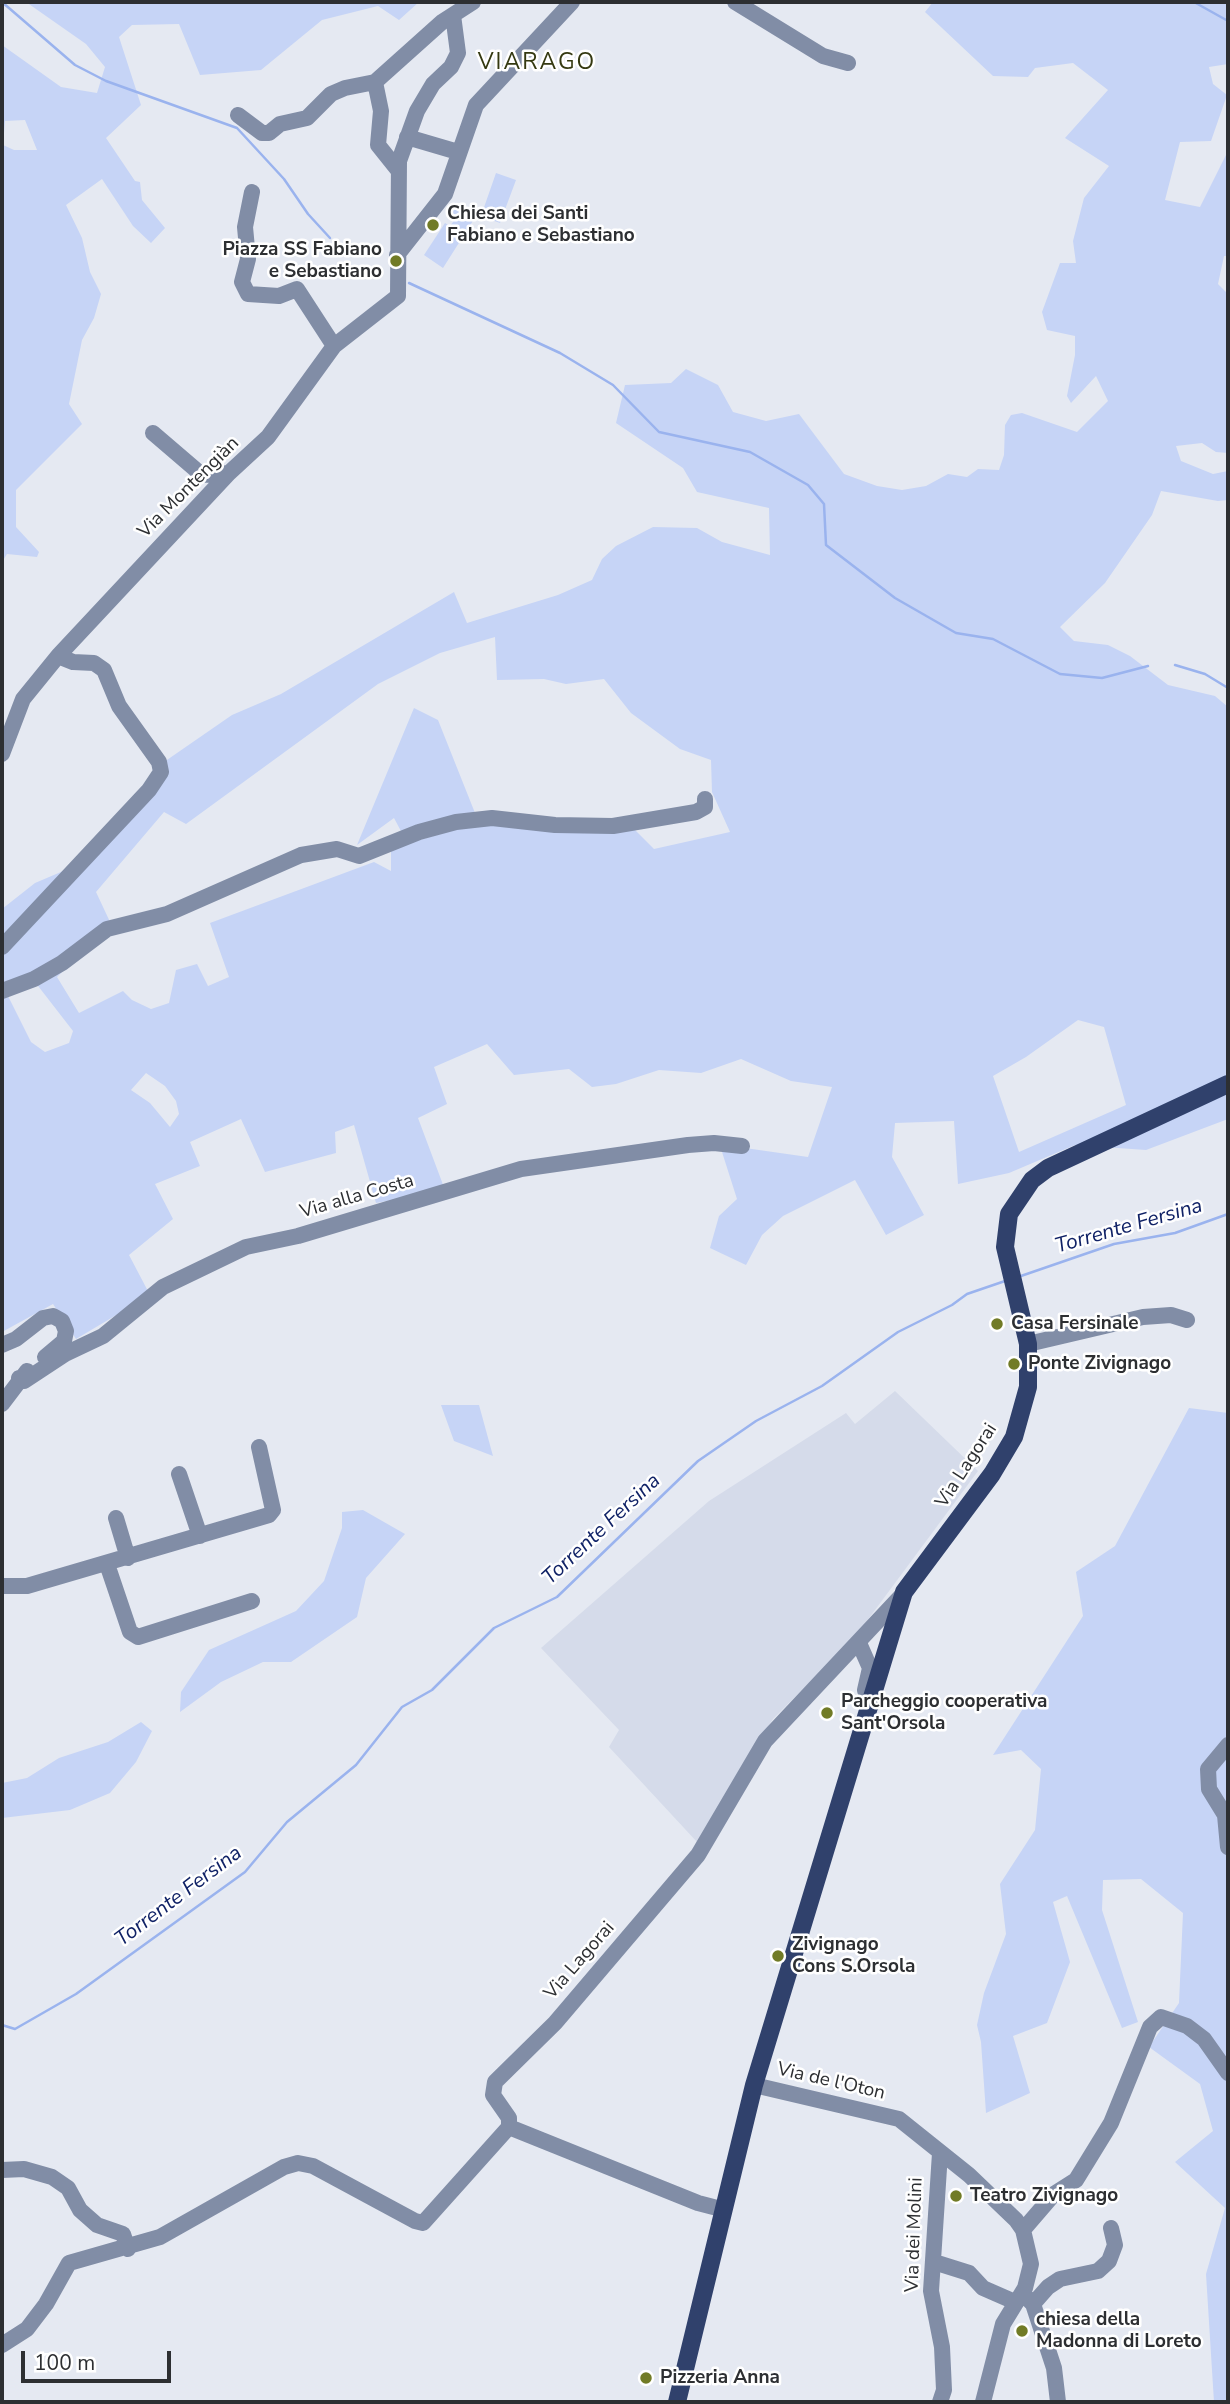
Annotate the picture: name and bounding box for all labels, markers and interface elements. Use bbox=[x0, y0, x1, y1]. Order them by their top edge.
district label: VIARAGO bbox=[479, 49, 595, 77]
place label: Chiesa dei Santi Fabiano e Sebastiano bbox=[447, 203, 635, 247]
marker: Chiesa dei Santi Fabiano e Sebastiano bbox=[425, 217, 441, 233]
place label: Piazza SS Fabiano e Sebastiano bbox=[222, 239, 382, 283]
marker: Piazza SS Fabiano e Sebastiano bbox=[388, 253, 404, 269]
street label: Via Montengiàn bbox=[134, 433, 244, 543]
street label: Via alla Costa bbox=[298, 1170, 416, 1224]
water label: Torrente Fersina bbox=[1052, 1194, 1206, 1260]
place label: Casa Fersinale bbox=[1011, 1313, 1139, 1335]
marker: Casa Fersinale bbox=[989, 1316, 1005, 1332]
place label: Ponte Zivignago bbox=[1028, 1353, 1171, 1375]
marker: Ponte Zivignago bbox=[1006, 1356, 1022, 1372]
street label: Via Lagorai bbox=[931, 1420, 1003, 1512]
water label: Torrente Fersina bbox=[538, 1469, 666, 1591]
place label: Parcheggio cooperativa Sant'Orsola bbox=[841, 1691, 1047, 1735]
marker: Parcheggio cooperativa Sant'Orsola bbox=[819, 1705, 835, 1721]
water label: Torrente Fersina bbox=[111, 1841, 247, 1953]
street label: Via Lagorai bbox=[540, 1917, 620, 2005]
place label: Zivignago Cons S.Orsola bbox=[792, 1934, 915, 1978]
marker: Zivignago Cons S.Orsola bbox=[770, 1948, 786, 1964]
street label: Via de l'Oton bbox=[775, 2059, 887, 2105]
street label: Via dei Molini bbox=[902, 2177, 928, 2293]
place label: Teatro Zivignago bbox=[970, 2185, 1118, 2207]
marker: Teatro Zivignago bbox=[948, 2188, 964, 2204]
place label: chiesa della Madonna di Loreto bbox=[1036, 2309, 1202, 2353]
marker: chiesa della Madonna di Loreto bbox=[1014, 2323, 1030, 2339]
scale bar bbox=[24, 2338, 175, 2382]
text: 100 m bbox=[34, 2349, 95, 2377]
place label: Pizzeria Anna bbox=[660, 2367, 780, 2389]
marker: Pizzeria Anna bbox=[638, 2370, 654, 2386]

